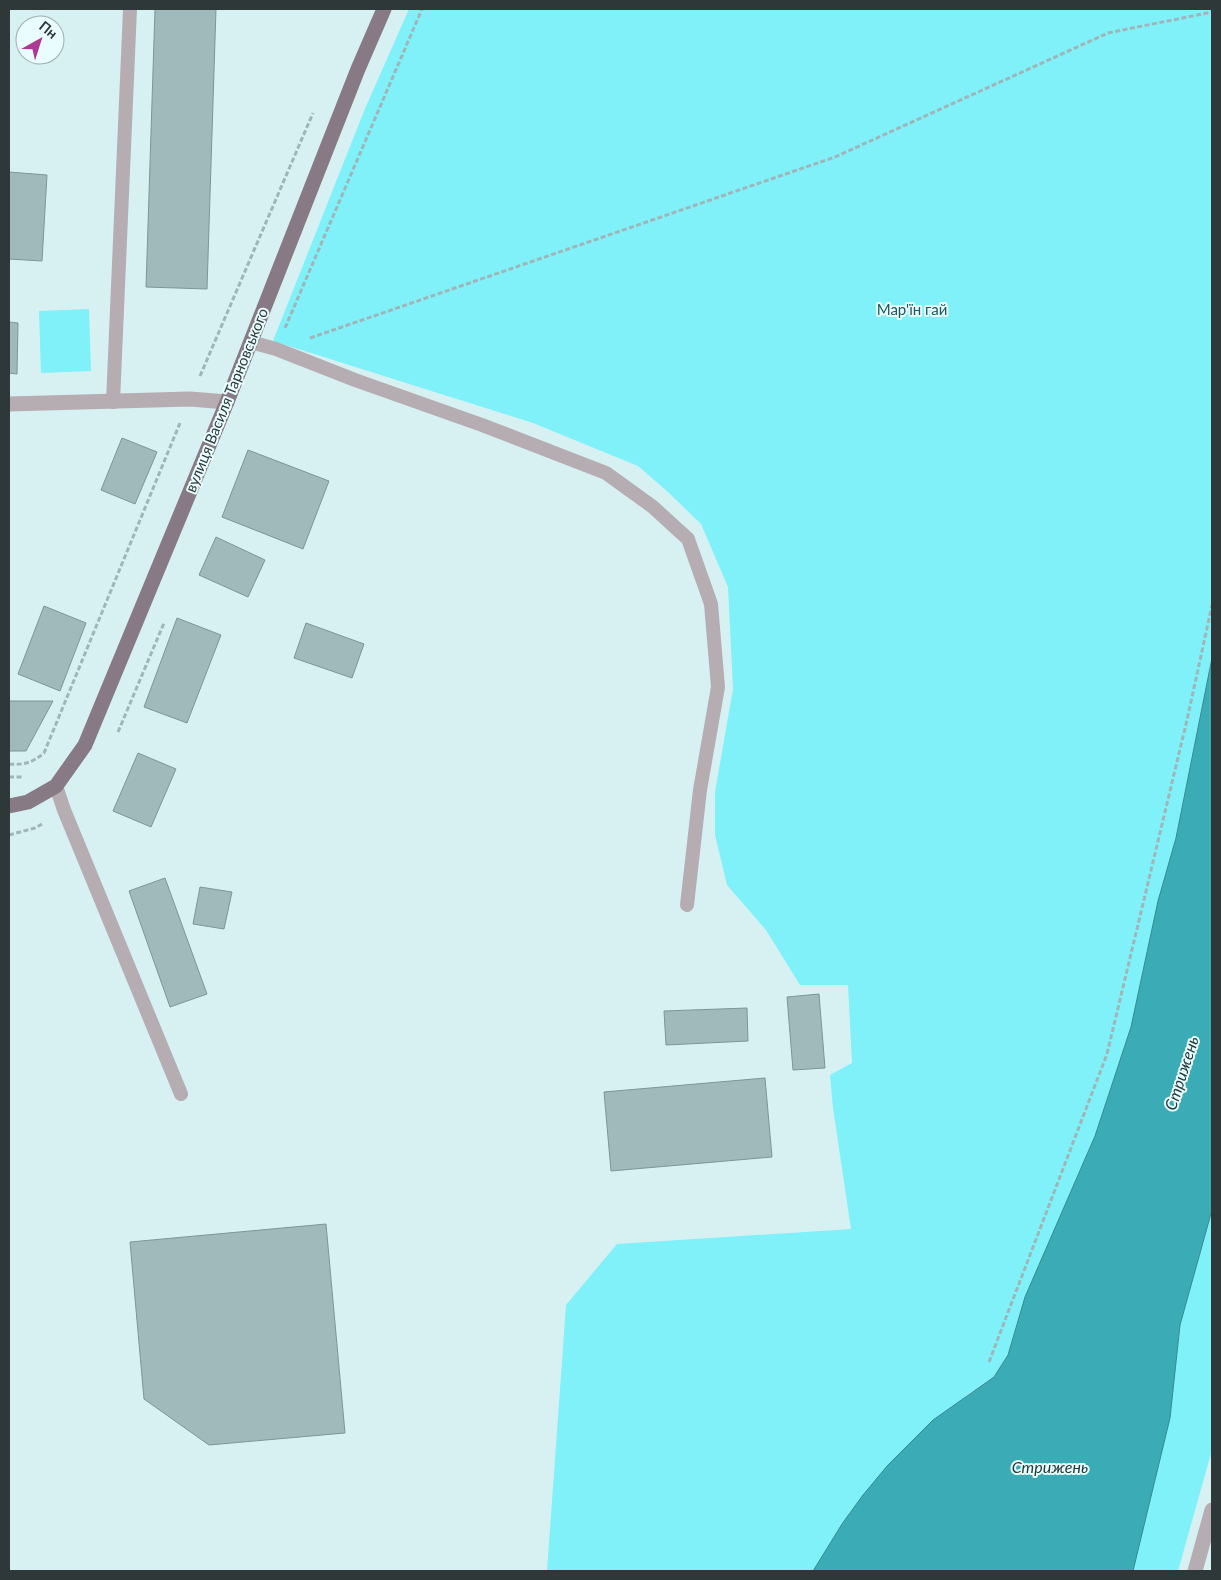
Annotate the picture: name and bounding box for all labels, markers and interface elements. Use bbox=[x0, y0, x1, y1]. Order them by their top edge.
north arrow bbox=[15, 15, 65, 65]
text: Пн bbox=[36, 17, 61, 42]
park label: Мар'їн гай bbox=[877, 300, 947, 318]
street label: вулиця Василя Тарновського bbox=[181, 305, 271, 495]
water label: Стрижень bbox=[1160, 1034, 1202, 1112]
water label: Стрижень bbox=[1012, 1457, 1088, 1476]

